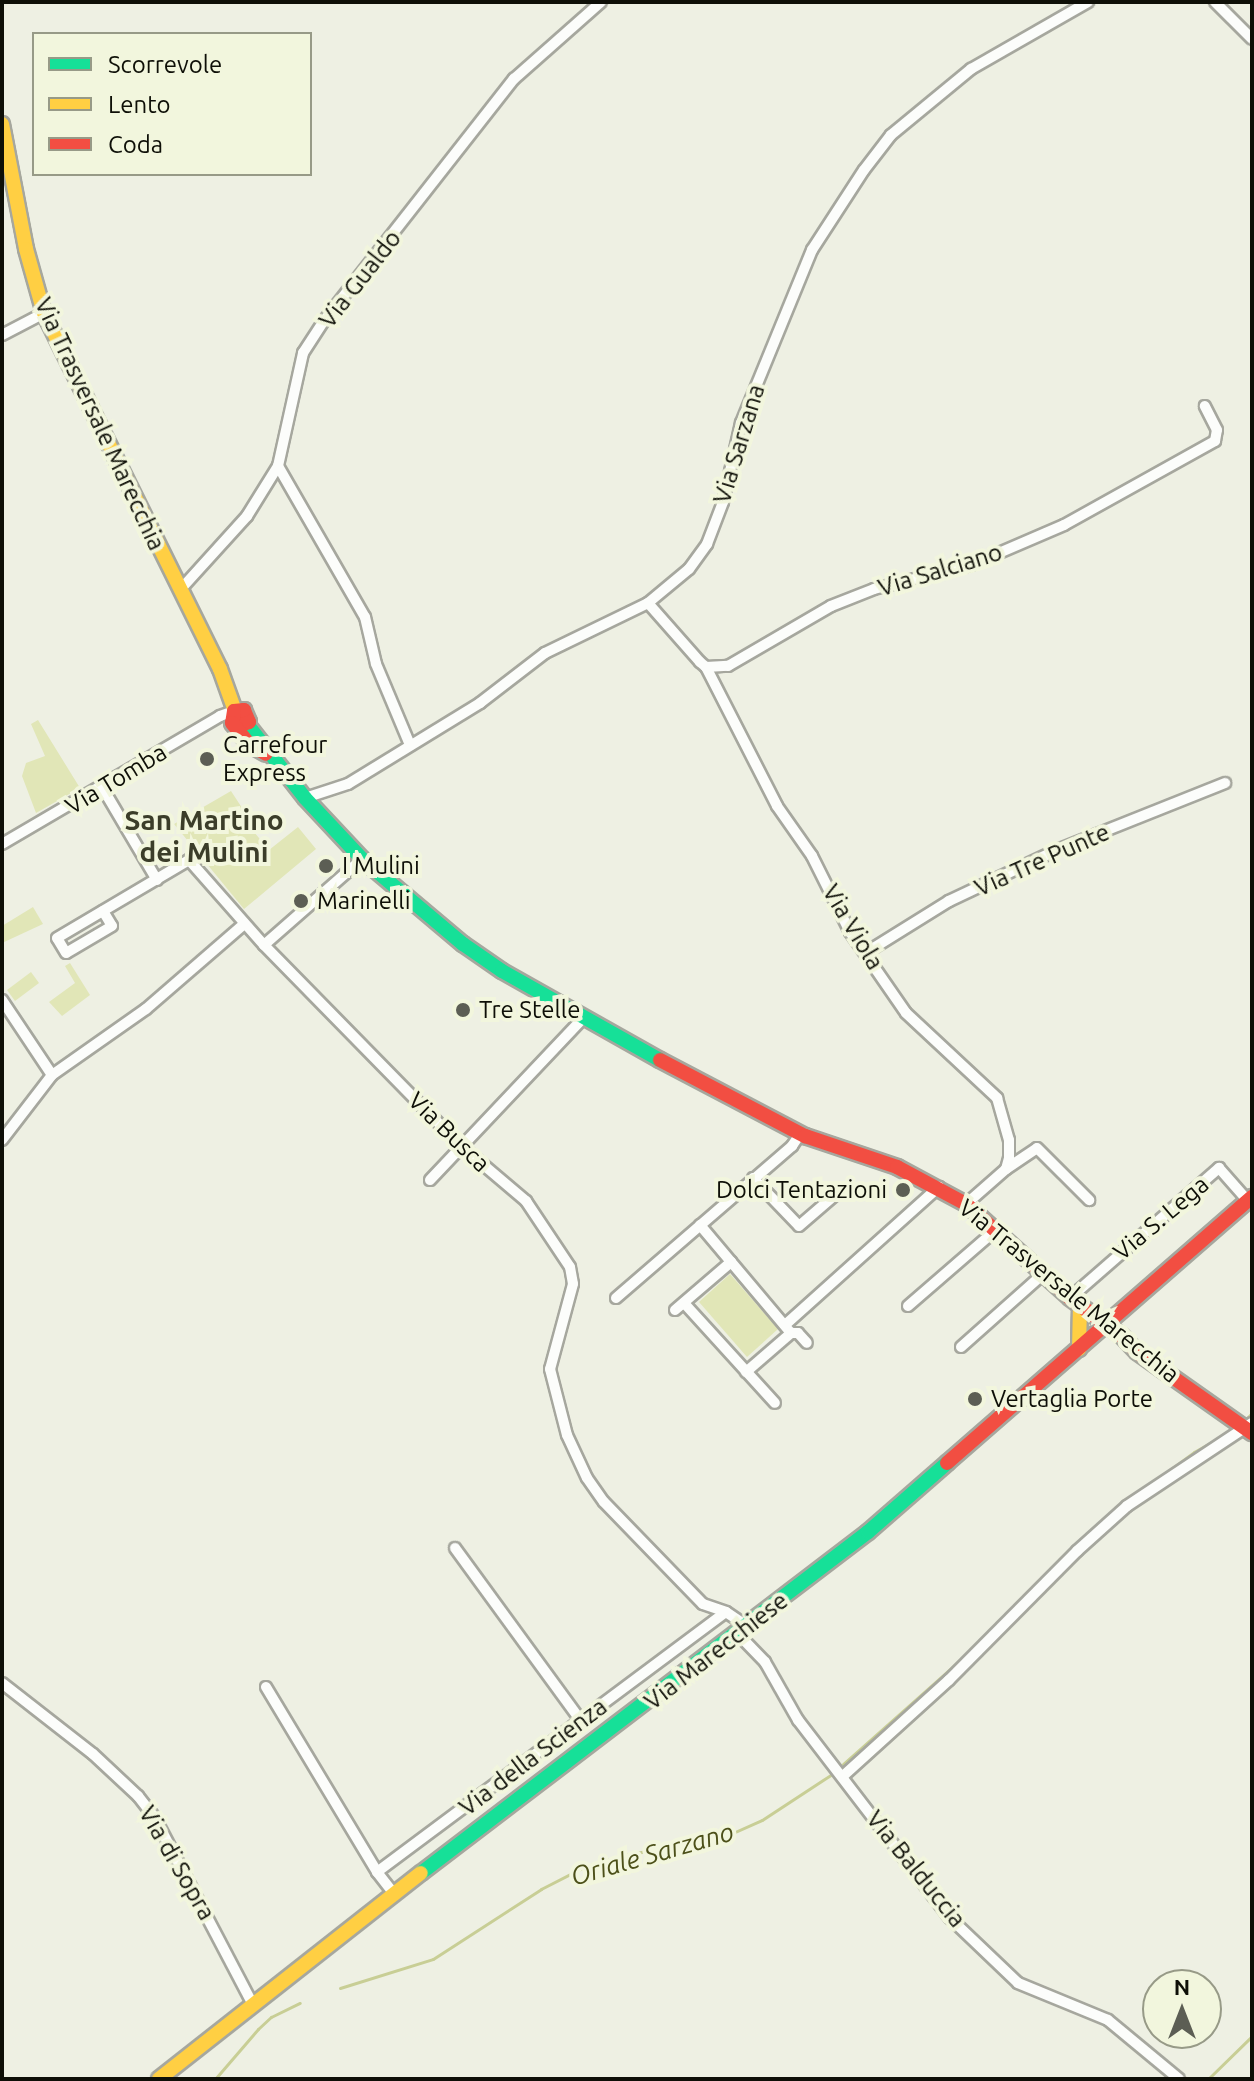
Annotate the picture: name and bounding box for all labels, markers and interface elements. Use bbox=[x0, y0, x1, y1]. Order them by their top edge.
legend bbox=[32, 32, 312, 176]
text: Scorrevole bbox=[108, 51, 222, 78]
text: Lento bbox=[108, 91, 171, 118]
text: Coda bbox=[108, 131, 163, 158]
street label: Via Gualdo bbox=[313, 224, 407, 334]
street label: Via Trasversale Marecchia bbox=[29, 293, 171, 555]
street label: Via Sarzana bbox=[707, 381, 771, 507]
street label: Via Salciano bbox=[875, 538, 1005, 602]
place label: Carrefour Express bbox=[223, 731, 327, 787]
street label: Via Tomba bbox=[60, 738, 172, 820]
marker: Carrefour Express bbox=[198, 750, 216, 768]
district label: San Martino dei Mulini bbox=[124, 803, 284, 869]
street label: Via Tre Punte bbox=[970, 817, 1114, 903]
place label: I Mulini bbox=[342, 852, 420, 880]
marker: I Mulini bbox=[317, 857, 335, 875]
street label: Via Viola bbox=[816, 879, 890, 975]
place label: Marinelli bbox=[317, 887, 410, 915]
marker: Marinelli bbox=[292, 892, 310, 910]
place label: Tre Stelle bbox=[479, 996, 580, 1024]
marker: Tre Stelle bbox=[454, 1001, 472, 1019]
street label: Via Busca bbox=[402, 1086, 496, 1178]
street label: Via S. Lega bbox=[1107, 1170, 1215, 1266]
place label: Dolci Tentazioni bbox=[716, 1176, 887, 1204]
marker: Dolci Tentazioni bbox=[894, 1181, 912, 1199]
street label: Via Trasversale Marecchia bbox=[953, 1193, 1185, 1389]
place label: Vertaglia Porte bbox=[991, 1385, 1153, 1413]
marker: Vertaglia Porte bbox=[966, 1390, 984, 1408]
street label: Via Marecchiese bbox=[639, 1586, 793, 1716]
street label: Via della Scienza bbox=[454, 1692, 612, 1822]
street label: Via di Sopra bbox=[133, 1801, 221, 1925]
street label: Via Balduccia bbox=[860, 1805, 972, 1933]
water label: Oriale Sarzano bbox=[567, 1816, 737, 1892]
north arrow bbox=[1142, 1969, 1222, 2049]
text: N bbox=[1174, 1974, 1190, 1999]

